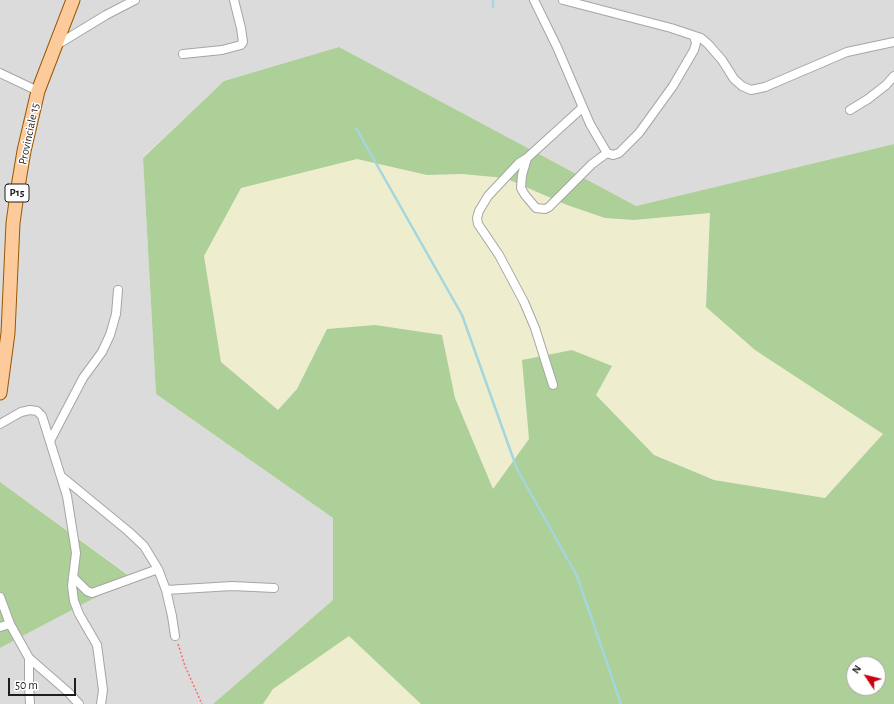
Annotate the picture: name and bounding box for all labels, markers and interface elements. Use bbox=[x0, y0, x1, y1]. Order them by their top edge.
street label: Provinciale 15 bbox=[15, 102, 43, 166]
road number: P15 bbox=[5, 184, 29, 202]
north arrow bbox=[846, 656, 886, 696]
text: N bbox=[850, 663, 863, 676]
scale bar bbox=[10, 670, 78, 696]
text: 50 m bbox=[15, 679, 38, 691]

